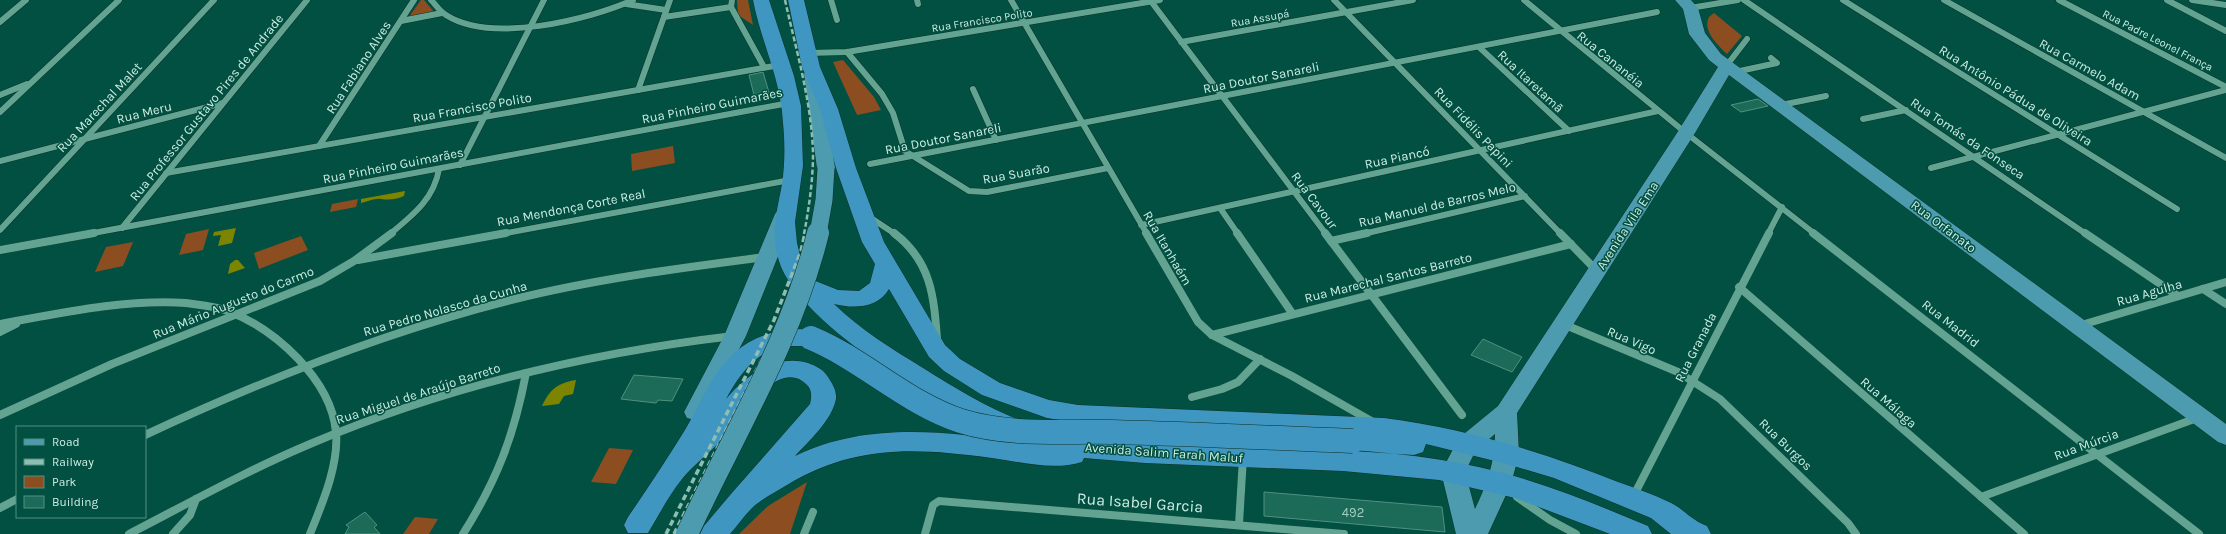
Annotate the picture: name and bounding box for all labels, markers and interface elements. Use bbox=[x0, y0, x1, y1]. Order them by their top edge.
street label: Rua Francisco Polito bbox=[931, 6, 1034, 35]
street label: Rua Assupá bbox=[1230, 7, 1290, 30]
street label: Rua Padre Leonel França bbox=[2101, 7, 2215, 74]
street label: Rua Professor Gustavo Pires de Andrade bbox=[126, 11, 287, 204]
street label: Rua Fabiano Alves bbox=[323, 18, 394, 117]
street label: Rua Cananéia bbox=[1574, 28, 1647, 91]
street label: Rua Carmelo Adam bbox=[2037, 35, 2143, 103]
street label: Rua Antônio Pádua de Oliveira bbox=[1936, 42, 2095, 149]
street label: Rua Itaretamã bbox=[1495, 47, 1567, 116]
street label: Rua Marechal Malet bbox=[54, 59, 145, 155]
street label: Rua Doutor Sanareli bbox=[1202, 59, 1321, 96]
street label: Rua Pinheiro Guimarães bbox=[640, 84, 784, 127]
street label: Rua Fidélis Papini bbox=[1431, 84, 1516, 171]
street label: Rua Francisco Polito bbox=[411, 90, 533, 125]
street label: Rua Tomás da Fonseca bbox=[1908, 95, 2028, 182]
street label: Rua Meru bbox=[115, 98, 173, 127]
street label: Rua Doutor Sanareli bbox=[884, 120, 1003, 157]
street label: Rua Piancó bbox=[1363, 143, 1431, 172]
street label: Rua Pinheiro Guimarães bbox=[321, 144, 465, 187]
street label: Rua Suarão bbox=[981, 160, 1051, 187]
street label: Rua Cavour bbox=[1288, 169, 1341, 232]
street label: Rua Manuel de Barros Melo bbox=[1357, 179, 1517, 230]
street label: Avenida Vila Ema bbox=[1593, 179, 1661, 272]
street label: Rua Mendonça Corte Real bbox=[496, 186, 647, 229]
street label: Rua Orfanato bbox=[1908, 197, 1979, 256]
street label: Rua Itanhaém bbox=[1140, 208, 1195, 288]
street label: Rua Marechal Santos Barreto bbox=[1303, 249, 1473, 306]
street label: Rua Mário Augusto do Carmo bbox=[150, 263, 316, 342]
street label: Rua Agulha bbox=[2115, 276, 2184, 309]
street label: Rua Pedro Nolasco da Cunha bbox=[362, 278, 529, 339]
street label: Rua Madrid bbox=[1919, 296, 1982, 350]
street label: Rua Granada bbox=[1671, 310, 1719, 385]
street label: Rua Vigo bbox=[1605, 323, 1659, 357]
street label: Rua Miguel de Araújo Barreto bbox=[334, 360, 502, 427]
street label: Rua Málaga bbox=[1858, 374, 1920, 431]
street label: Rua Burgos bbox=[1756, 415, 1815, 473]
legend bbox=[16, 426, 146, 518]
street label: Rua Múrcia bbox=[2052, 426, 2120, 463]
text: Road bbox=[52, 435, 80, 449]
street label: Avenida Salim Farah Maluf bbox=[1084, 439, 1244, 466]
text: Railway bbox=[52, 455, 94, 469]
text: Park bbox=[52, 475, 77, 489]
street label: Rua Isabel Garcia bbox=[1076, 489, 1204, 516]
text: Building bbox=[52, 495, 99, 509]
house number: 492 bbox=[1342, 505, 1364, 520]

